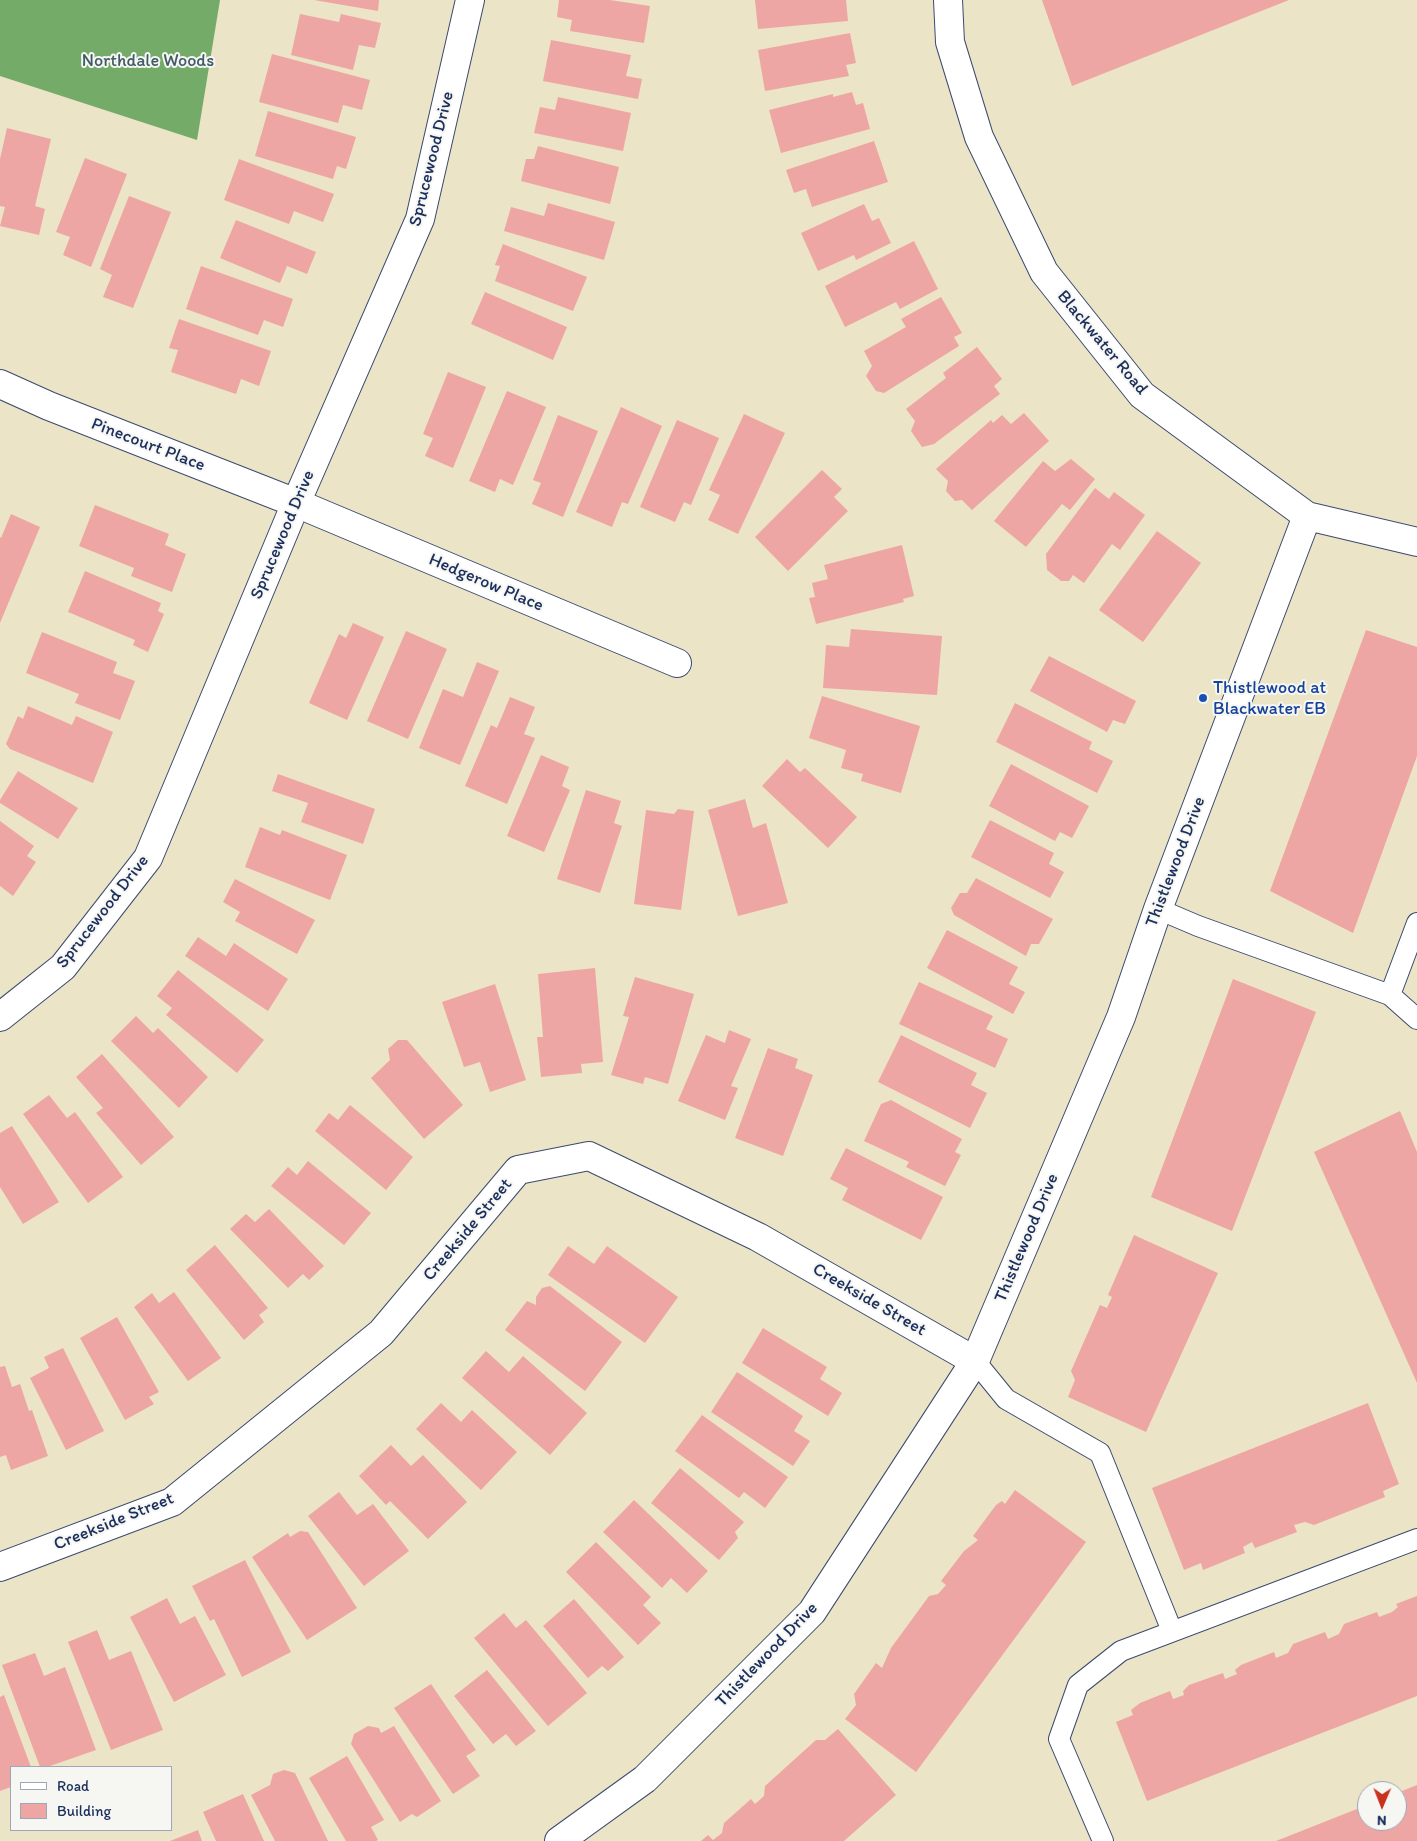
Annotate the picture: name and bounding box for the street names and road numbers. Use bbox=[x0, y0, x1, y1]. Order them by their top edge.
street label: Sprucewood Drive bbox=[405, 89, 459, 229]
street label: Blackwater Road bbox=[1052, 286, 1152, 400]
street label: Pinecourt Place bbox=[88, 413, 208, 477]
street label: Sprucewood Drive bbox=[246, 467, 320, 603]
street label: Hedgerow Place bbox=[425, 549, 547, 617]
street label: Thistlewood Drive bbox=[1141, 794, 1211, 930]
street label: Sprucewood Drive bbox=[52, 851, 154, 973]
street label: Thistlewood Drive bbox=[990, 1170, 1064, 1306]
street label: Creekside Street bbox=[419, 1174, 517, 1286]
street label: Creekside Street bbox=[808, 1259, 930, 1341]
street label: Creekside Street bbox=[51, 1488, 177, 1556]
street label: Thistlewood Drive bbox=[711, 1598, 823, 1712]

